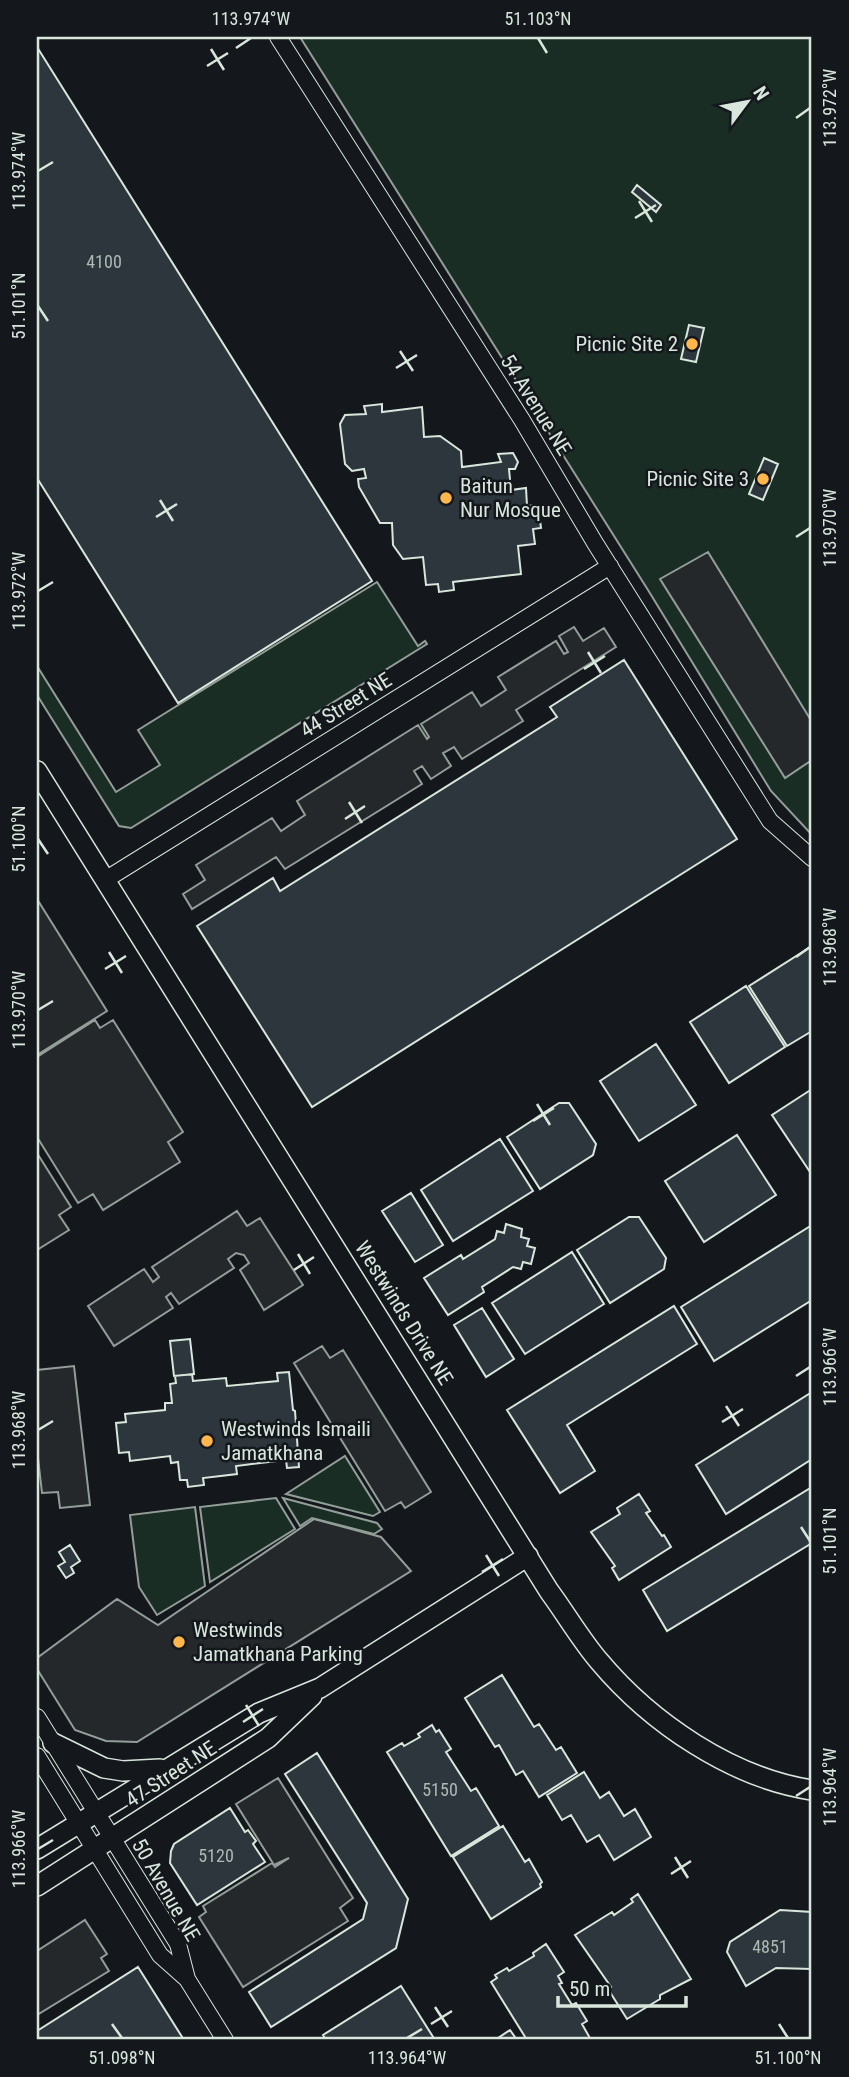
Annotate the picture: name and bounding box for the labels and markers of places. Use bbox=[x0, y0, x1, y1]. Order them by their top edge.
place label: Picnic Site 2 bbox=[575, 332, 678, 356]
marker: Picnic Site 2 bbox=[684, 336, 700, 352]
place label: Picnic Site 3 bbox=[646, 467, 749, 491]
marker: Picnic Site 3 bbox=[755, 471, 771, 487]
place label: Baitun Nur Mosque bbox=[460, 474, 561, 522]
marker: Baitun Nur Mosque bbox=[438, 490, 454, 506]
place label: Westwinds Ismaili Jamatkhana bbox=[221, 1417, 371, 1465]
marker: Westwinds Ismaili Jamatkhana bbox=[199, 1433, 215, 1449]
place label: Westwinds Jamatkhana Parking bbox=[193, 1618, 363, 1666]
marker: Westwinds Jamatkhana Parking bbox=[171, 1634, 187, 1650]

